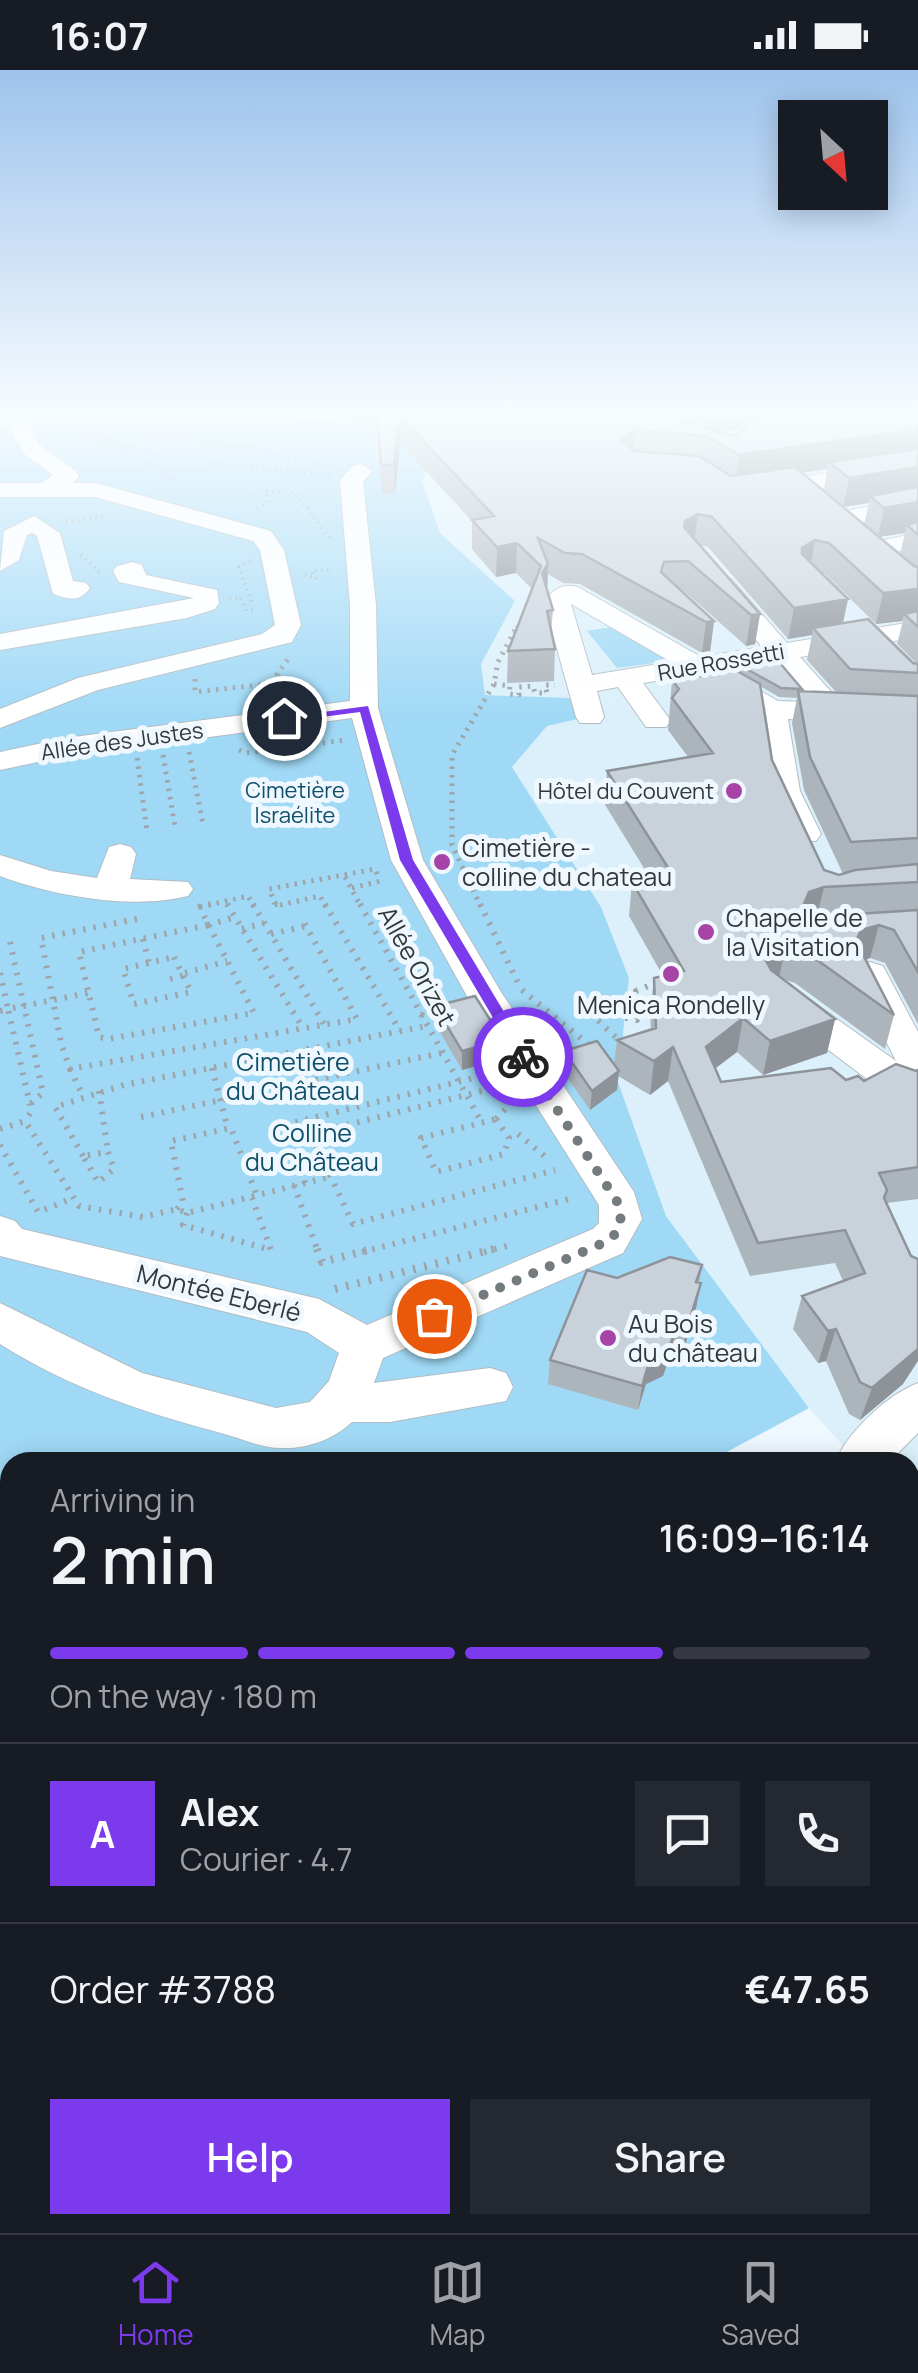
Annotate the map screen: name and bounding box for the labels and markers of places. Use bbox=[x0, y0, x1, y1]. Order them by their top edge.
pin bbox=[242, 676, 327, 761]
place label: Hôtel du Couvent bbox=[538, 776, 714, 806]
marker: Hôtel du Couvent bbox=[723, 780, 745, 802]
place label: Cimetière - colline du chateau bbox=[462, 830, 672, 894]
marker: Cimetière - colline du chateau bbox=[431, 851, 453, 873]
place label: Chapelle de la Visitation bbox=[726, 900, 863, 964]
marker: Chapelle de la Visitation bbox=[695, 921, 717, 943]
marker: Menica Rondelly bbox=[660, 963, 682, 985]
place label: Menica Rondelly bbox=[577, 987, 765, 1022]
pin bbox=[392, 1274, 477, 1359]
place label: Au Bois du château bbox=[628, 1306, 758, 1370]
marker: Au Bois du château bbox=[597, 1327, 619, 1349]

